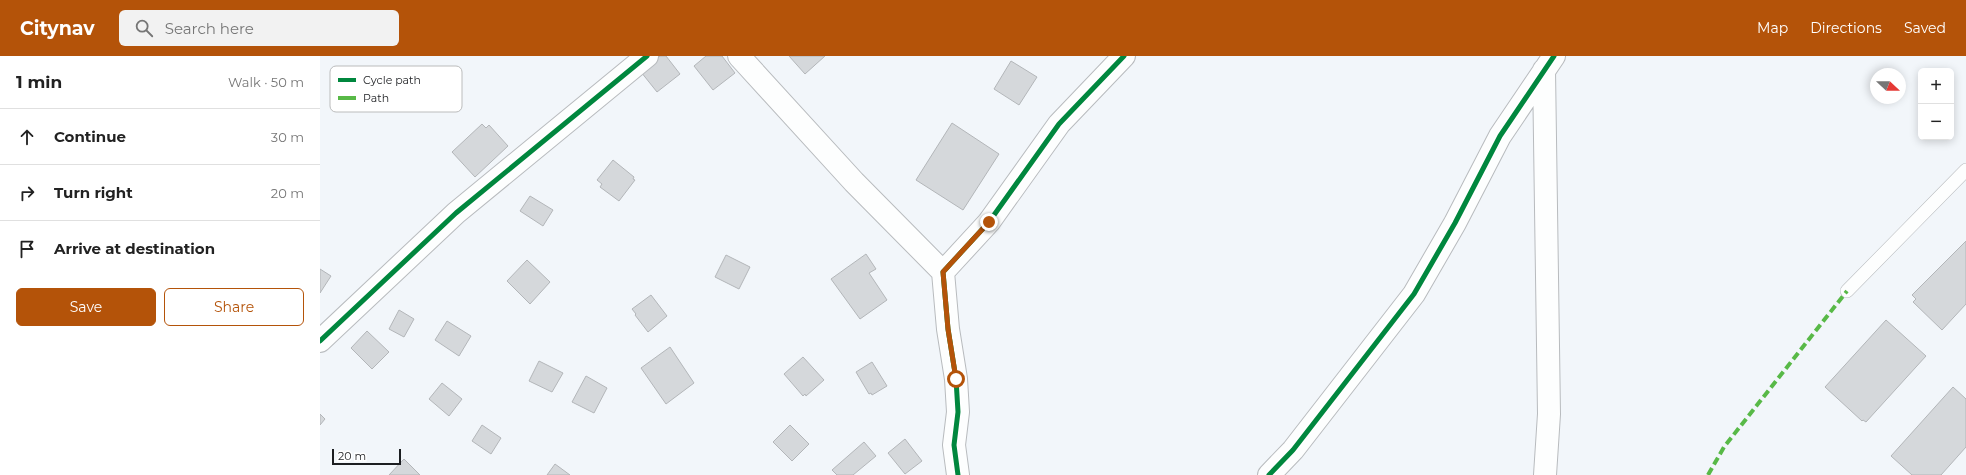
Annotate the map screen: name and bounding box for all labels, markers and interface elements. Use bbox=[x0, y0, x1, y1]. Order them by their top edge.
search box bbox=[119, 10, 399, 46]
text: Citynav bbox=[20, 17, 95, 40]
icon: search bbox=[133, 17, 155, 39]
text: Search here bbox=[165, 19, 254, 38]
text: Map bbox=[1757, 19, 1788, 37]
text: Directions bbox=[1810, 19, 1882, 37]
text: Saved bbox=[1904, 19, 1946, 37]
legend bbox=[330, 66, 462, 112]
north arrow bbox=[1870, 68, 1906, 104]
map controls bbox=[1918, 68, 1954, 140]
button: + bbox=[1918, 68, 1954, 104]
text: 1 min bbox=[16, 72, 62, 92]
text: Cycle path bbox=[363, 73, 421, 87]
text: Walk · 50 m bbox=[228, 74, 304, 90]
text: Path bbox=[363, 91, 389, 105]
button: − bbox=[1918, 104, 1954, 140]
icon: ahead bbox=[16, 126, 38, 148]
text: Continue bbox=[54, 127, 126, 146]
text: 30 m bbox=[271, 129, 304, 145]
icon: right bbox=[16, 182, 38, 204]
text: Turn right bbox=[54, 183, 133, 202]
text: 20 m bbox=[271, 185, 304, 201]
route end bbox=[980, 213, 998, 231]
icon: arrive bbox=[16, 238, 38, 260]
text: Arrive at destination bbox=[54, 239, 215, 258]
button: Save bbox=[16, 288, 156, 326]
button: Share bbox=[164, 288, 304, 326]
route start bbox=[947, 370, 965, 388]
scale bar bbox=[332, 447, 401, 466]
text: 20 m bbox=[338, 449, 366, 463]

